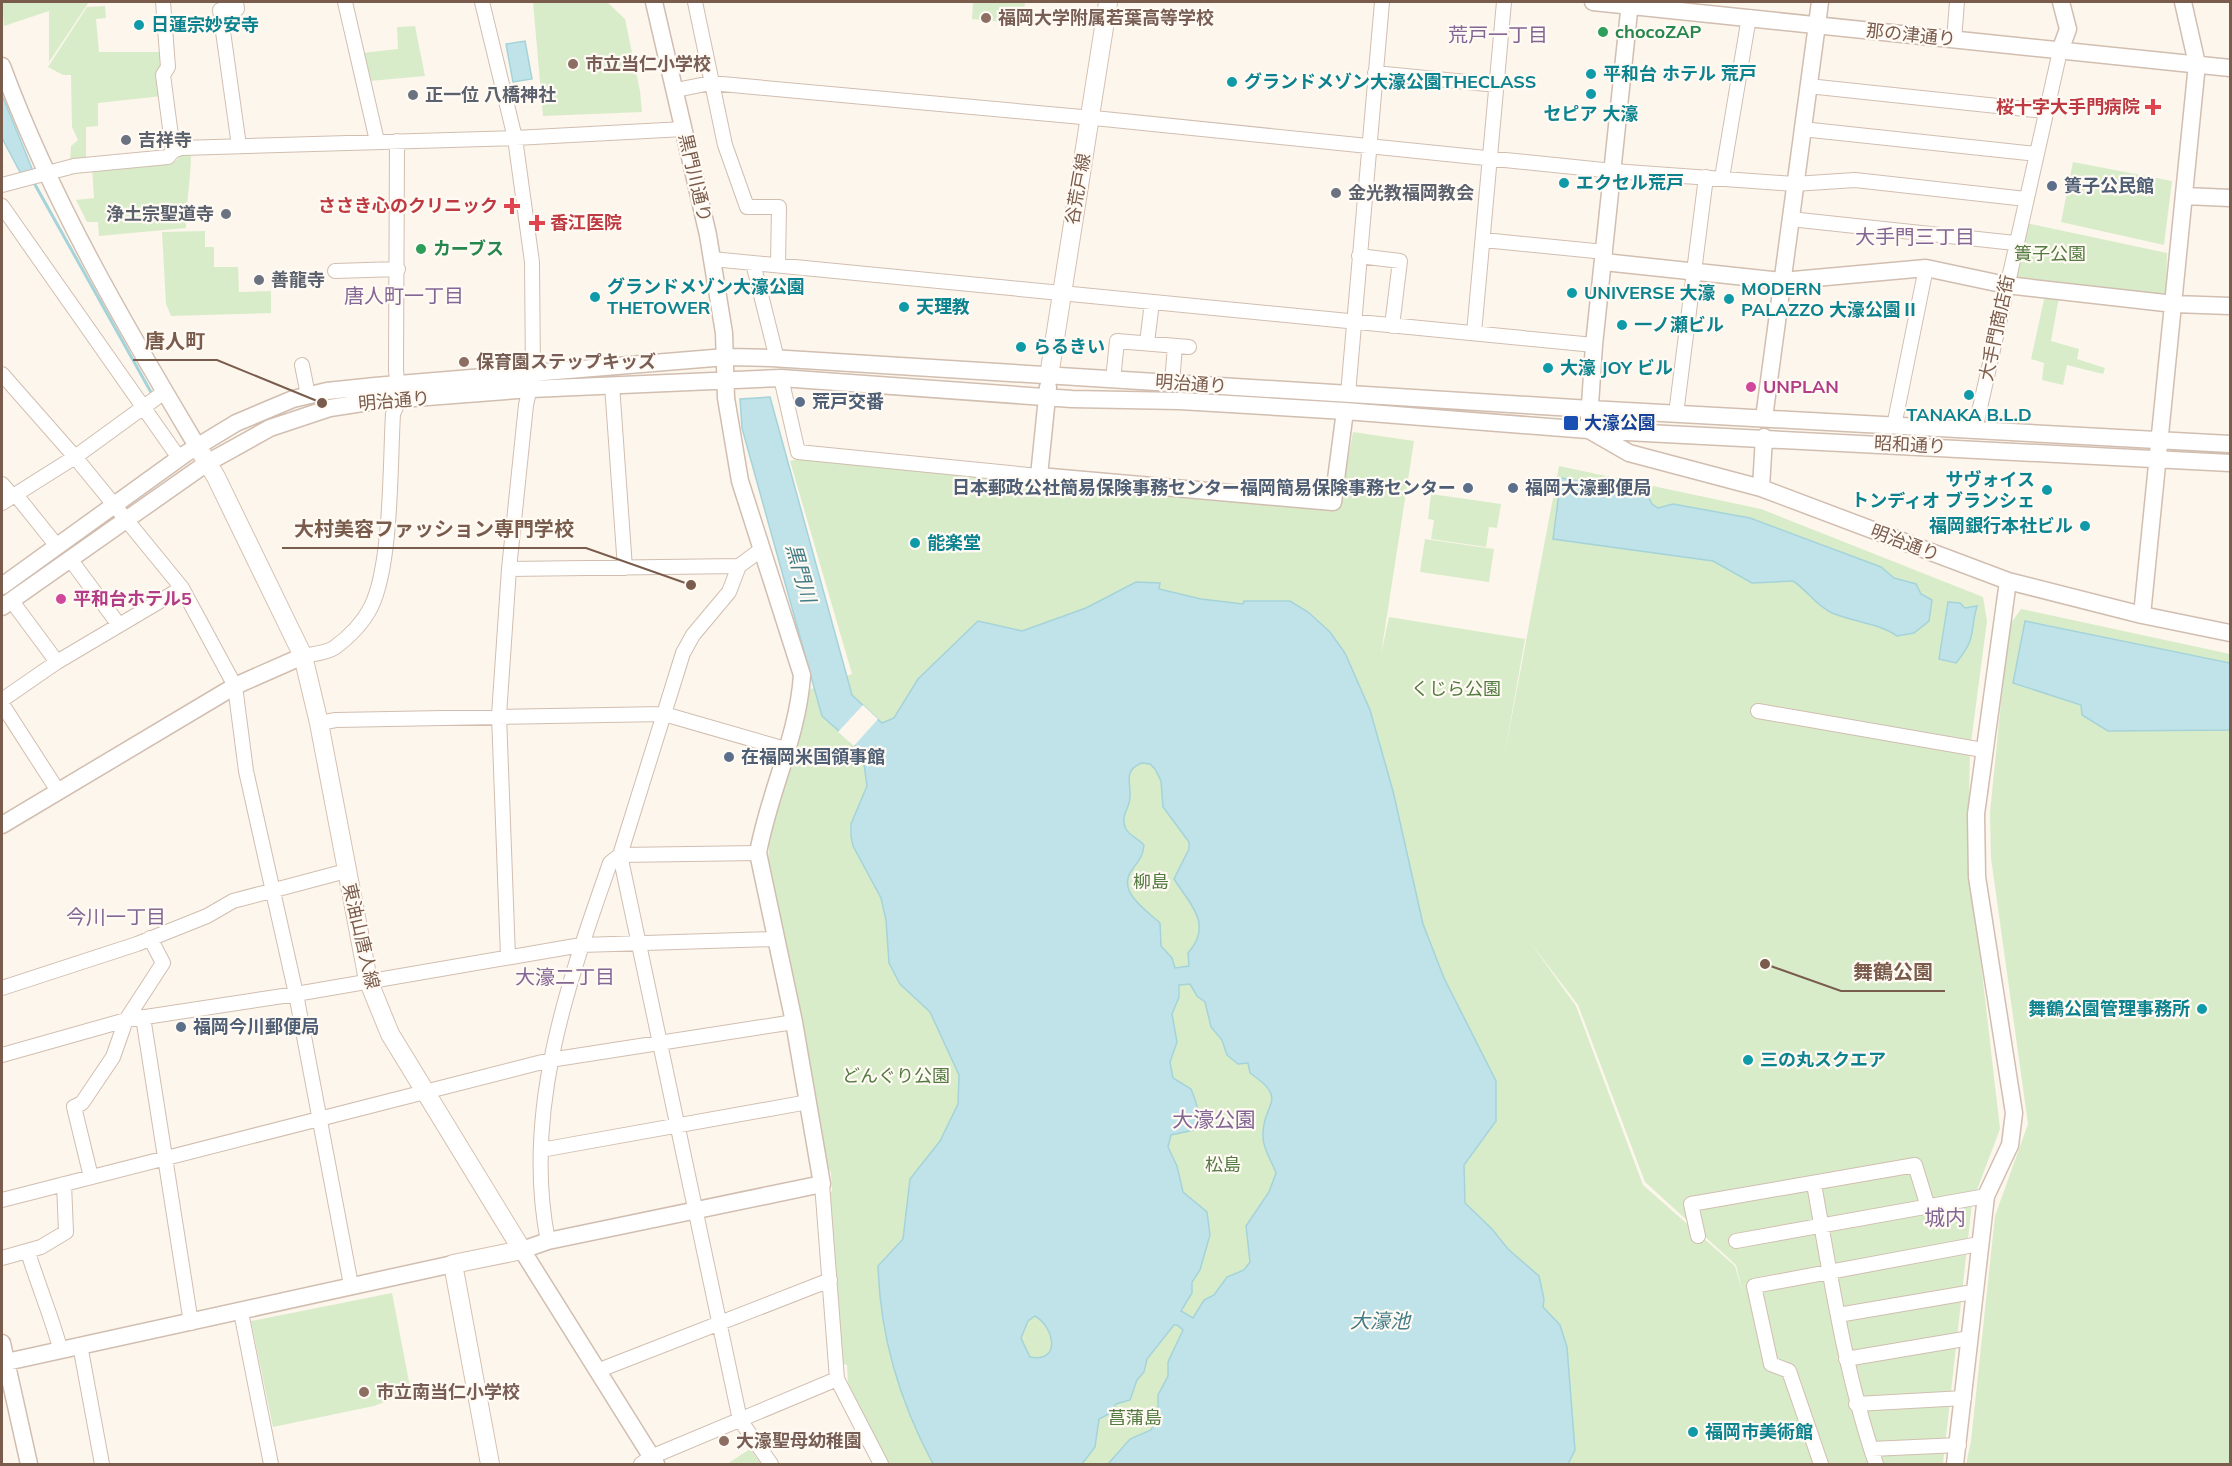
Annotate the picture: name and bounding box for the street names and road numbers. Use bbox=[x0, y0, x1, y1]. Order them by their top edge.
street label: 那の津通り bbox=[1865, 18, 1957, 51]
street label: 黒門川通り bbox=[674, 131, 717, 224]
street label: 谷荒戸線 bbox=[1060, 151, 1095, 226]
street label: 大手門商店街 bbox=[1974, 273, 2019, 383]
street label: 明治通り bbox=[1154, 370, 1228, 397]
street label: 明治通り bbox=[357, 386, 431, 415]
street label: 昭和通り bbox=[1873, 431, 1947, 458]
street label: 明治通り bbox=[1867, 519, 1943, 566]
street label: 東油山唐人線 bbox=[338, 881, 385, 991]

